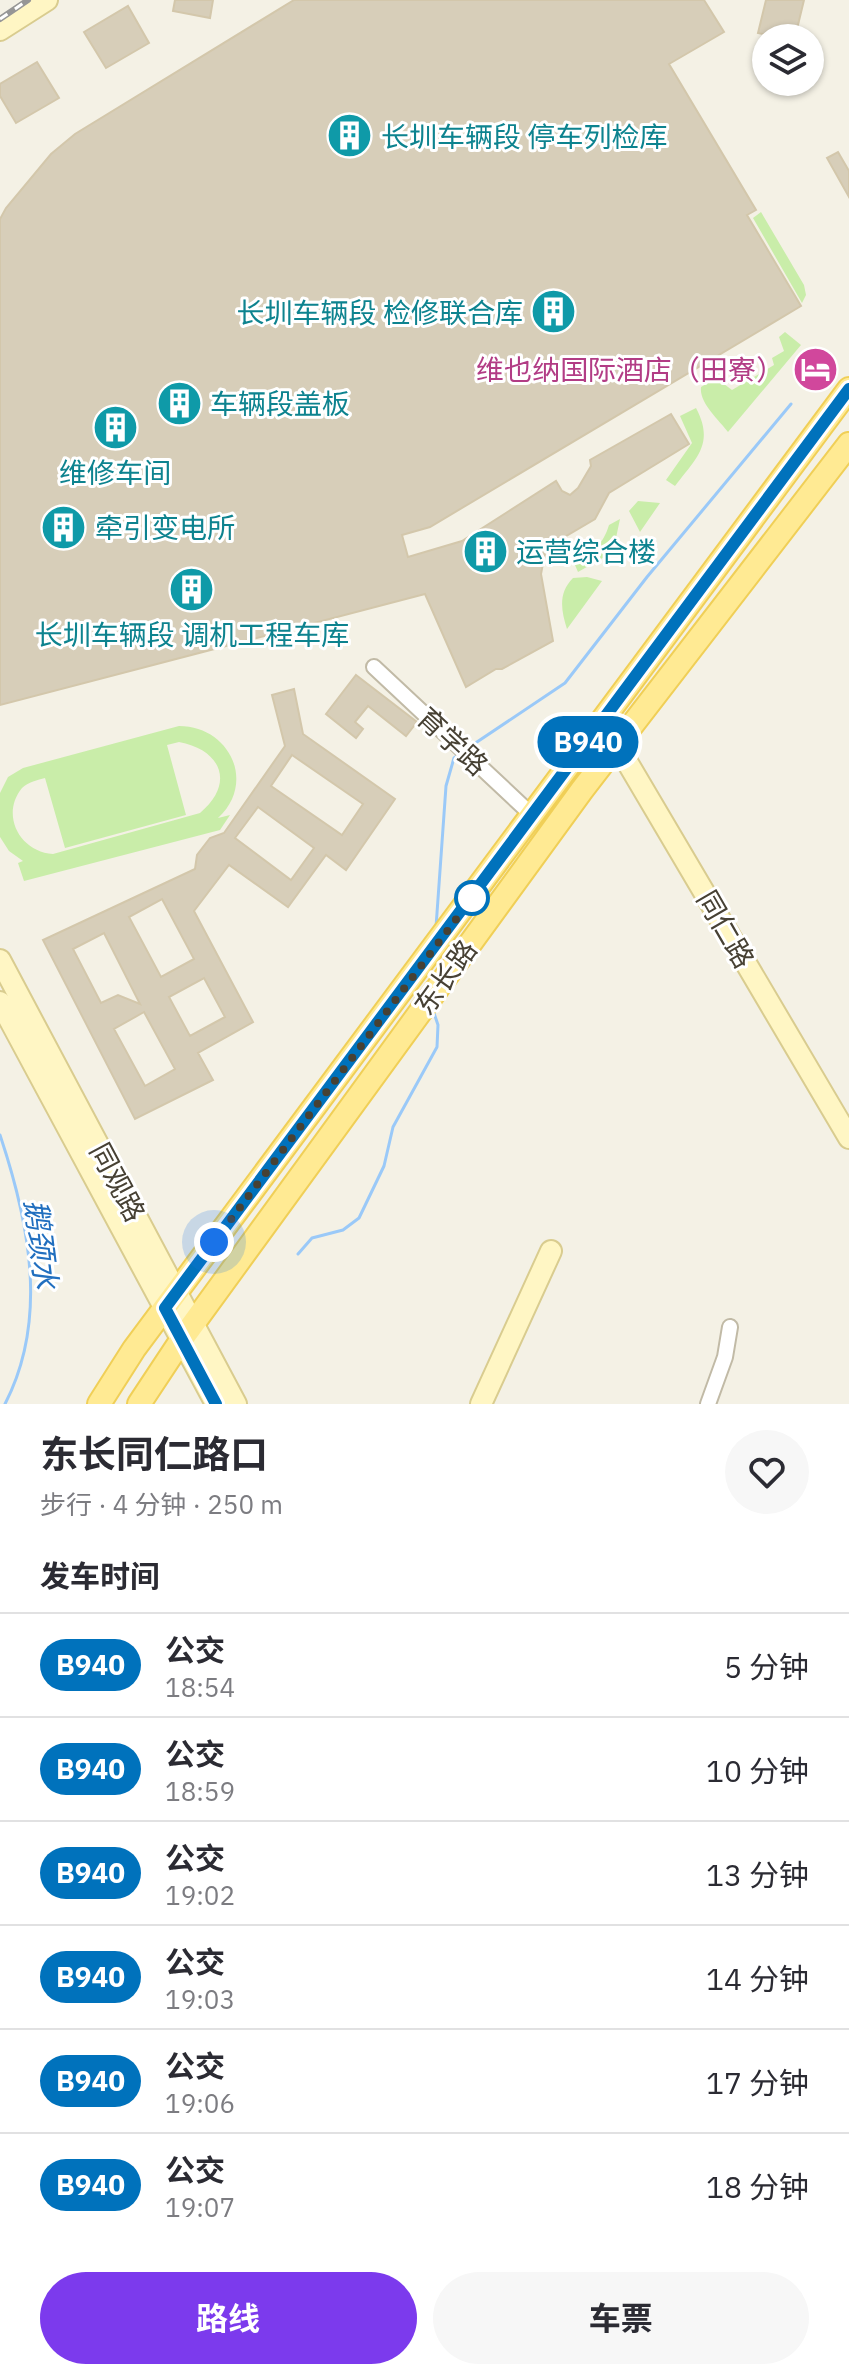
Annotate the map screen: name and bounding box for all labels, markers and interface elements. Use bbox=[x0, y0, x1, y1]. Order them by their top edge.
map controls bbox=[752, 24, 824, 96]
button: layers bbox=[752, 24, 824, 96]
building icon: 长圳车辆段 停车列检库 bbox=[326, 112, 374, 160]
place label: 长圳车辆段 停车列检库 bbox=[381, 118, 668, 155]
building icon: 长圳车辆段 检修联合库 bbox=[530, 288, 578, 336]
place label: 长圳车辆段 检修联合库 bbox=[236, 294, 523, 331]
hotel icon: 维也纳国际酒店（田寮） bbox=[791, 345, 839, 393]
place label: 维也纳国际酒店（田寮） bbox=[476, 351, 784, 388]
building icon: 车辆段盖板 bbox=[155, 379, 203, 427]
place label: 车辆段盖板 bbox=[210, 385, 350, 422]
building icon: 维修车间 bbox=[91, 403, 139, 451]
place label: 维修车间 bbox=[59, 454, 171, 491]
building icon: 牵引变电所 bbox=[40, 503, 88, 551]
place label: 牵引变电所 bbox=[95, 509, 235, 546]
building icon: 运营综合楼 bbox=[461, 527, 509, 575]
place label: 运营综合楼 bbox=[516, 533, 656, 570]
building icon: 长圳车辆段 调机工程车库 bbox=[168, 566, 216, 614]
place label: 长圳车辆段 调机工程车库 bbox=[35, 616, 349, 653]
street label: 育学路 bbox=[410, 699, 496, 783]
line badge: B940 bbox=[532, 716, 644, 768]
text: B940 bbox=[553, 723, 623, 760]
unlabelled marker bbox=[455, 881, 489, 915]
street label: 同仁路 bbox=[689, 883, 763, 975]
street label: 东长路 bbox=[405, 932, 485, 1022]
street label: 同观路 bbox=[82, 1136, 154, 1228]
water label: 鹅颈水 bbox=[17, 1197, 67, 1293]
your location bbox=[194, 1222, 234, 1262]
text: 东长同仁路口 bbox=[40, 1429, 268, 1478]
button: heart bbox=[725, 1430, 809, 1514]
text: 步行 · 4 分钟 · 250 m bbox=[40, 1487, 283, 1521]
text: 发车时间 bbox=[40, 1556, 160, 1595]
text: 公交 bbox=[165, 1630, 225, 1669]
text: B940 bbox=[56, 1646, 125, 1683]
text: 5 分钟 bbox=[724, 1647, 809, 1686]
text: 18:54 bbox=[165, 1670, 235, 1704]
text: 公交 bbox=[165, 1734, 225, 1773]
text: B940 bbox=[56, 1750, 125, 1787]
text: 10 分钟 bbox=[706, 1751, 809, 1790]
text: 18:59 bbox=[165, 1774, 235, 1808]
text: 公交 bbox=[165, 1838, 225, 1877]
text: B940 bbox=[56, 1854, 125, 1891]
text: 13 分钟 bbox=[706, 1855, 809, 1894]
text: 19:02 bbox=[165, 1878, 235, 1912]
text: 公交 bbox=[165, 1942, 225, 1981]
text: B940 bbox=[56, 1958, 125, 1995]
text: 14 分钟 bbox=[706, 1959, 809, 1998]
text: 19:03 bbox=[165, 1982, 235, 2016]
text: 公交 bbox=[165, 2046, 225, 2085]
text: B940 bbox=[56, 2062, 125, 2099]
text: 17 分钟 bbox=[706, 2063, 809, 2102]
text: 19:06 bbox=[165, 2086, 235, 2120]
text: 公交 bbox=[165, 2150, 225, 2189]
text: B940 bbox=[56, 2166, 125, 2203]
text: 18 分钟 bbox=[706, 2167, 809, 2206]
text: 19:07 bbox=[165, 2190, 235, 2224]
button: 路线 bbox=[40, 2272, 417, 2364]
button: 车票 bbox=[433, 2272, 809, 2364]

